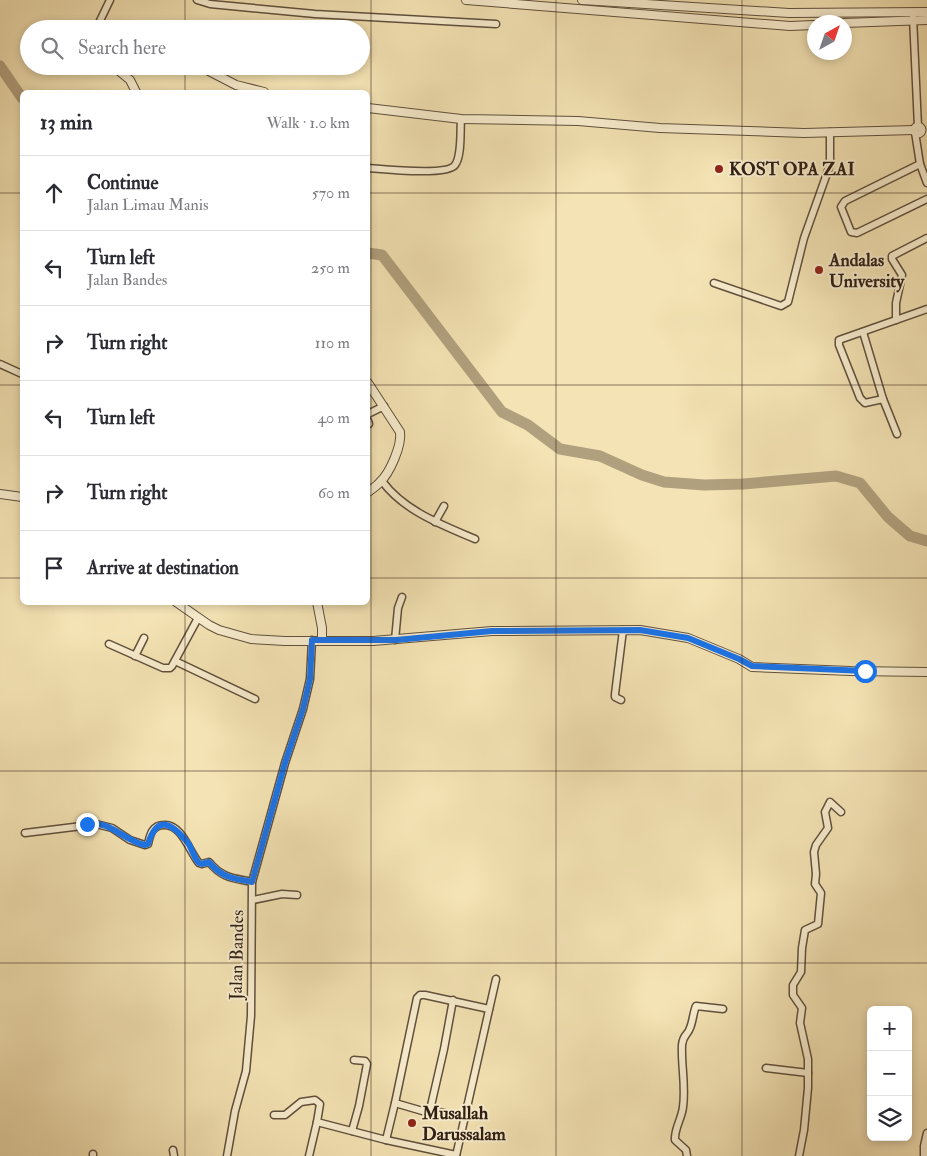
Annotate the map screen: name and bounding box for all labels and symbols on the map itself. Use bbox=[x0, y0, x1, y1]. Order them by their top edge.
north arrow bbox=[807, 15, 852, 60]
place label: KOST OPA ZAI bbox=[729, 158, 855, 181]
marker: KOST OPA ZAI bbox=[713, 163, 725, 175]
place label: Andalas University bbox=[828, 249, 905, 293]
marker: Andalas University bbox=[813, 264, 825, 276]
route start bbox=[854, 660, 877, 683]
route end bbox=[76, 813, 99, 836]
street label: Jalan Bandes bbox=[225, 910, 249, 1001]
place label: Musallah Darussalam bbox=[421, 1102, 507, 1146]
marker: Musallah Darussalam bbox=[406, 1117, 418, 1129]

